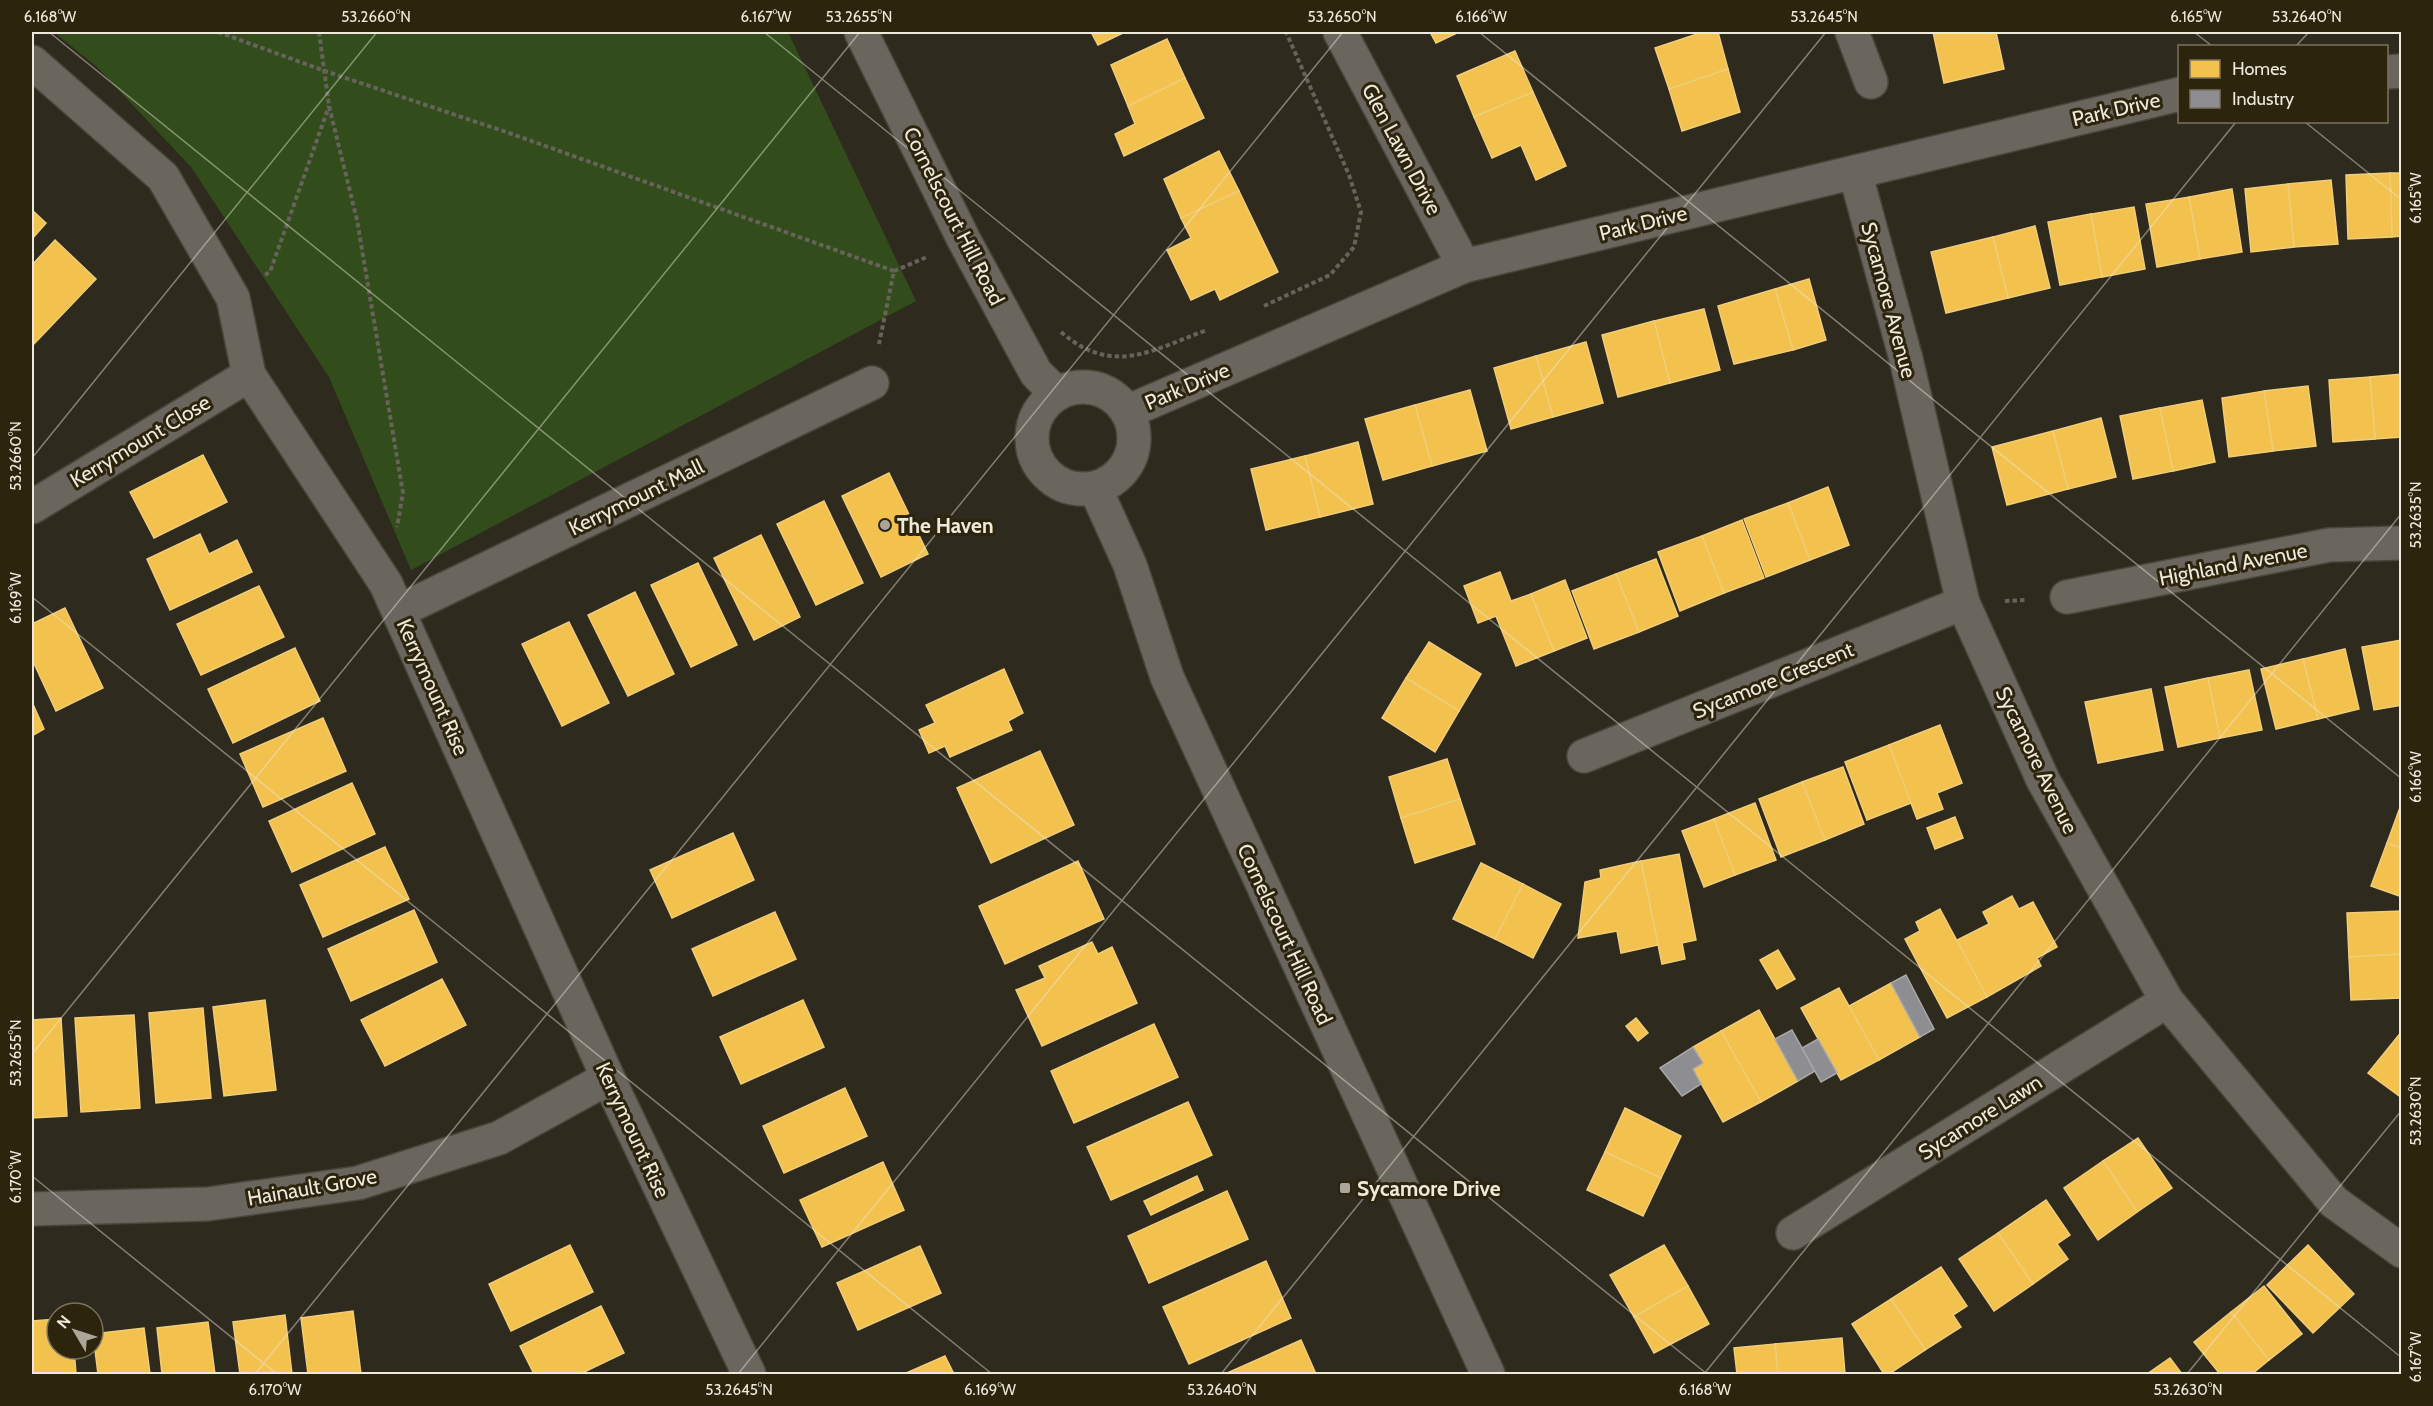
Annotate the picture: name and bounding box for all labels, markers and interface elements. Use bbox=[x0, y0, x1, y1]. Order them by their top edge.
text: 6.168°W bbox=[24, 8, 77, 26]
text: 53.2660°N bbox=[341, 8, 411, 26]
text: 6.167°W bbox=[741, 8, 792, 26]
text: 53.2655°N bbox=[826, 8, 892, 26]
text: 53.2650°N bbox=[1307, 8, 1377, 26]
text: 6.166°W bbox=[1455, 8, 1508, 26]
text: 53.2645°N bbox=[1790, 8, 1858, 26]
text: 6.165°W bbox=[2170, 8, 2223, 26]
text: 53.2640°N bbox=[2272, 8, 2342, 26]
legend bbox=[2178, 45, 2388, 123]
text: Homes bbox=[2232, 58, 2287, 80]
street label: Glen Lawn Drive bbox=[1357, 79, 1447, 219]
street label: Park Drive bbox=[2070, 87, 2163, 131]
text: Industry bbox=[2232, 88, 2294, 110]
street label: Cornelscourt Hill Road bbox=[898, 123, 1010, 309]
text: 6.165°W bbox=[2407, 171, 2425, 224]
street label: Park Drive bbox=[1596, 200, 1690, 246]
street label: Sycamore Avenue bbox=[1856, 219, 1922, 381]
street label: Park Drive bbox=[1141, 357, 1233, 415]
street label: Kerrymount Close bbox=[65, 389, 215, 493]
text: 53.2660°N bbox=[7, 421, 25, 491]
street label: Kerrymount Mall bbox=[564, 454, 708, 540]
text: 53.2635°N bbox=[2407, 482, 2425, 548]
place label: The Haven bbox=[897, 513, 993, 538]
marker: The Haven bbox=[878, 518, 892, 532]
street label: Highland Avenue bbox=[2157, 537, 2310, 591]
text: 6.169°W bbox=[7, 571, 25, 624]
street label: Kerrymount Rise bbox=[392, 615, 474, 759]
street label: Sycamore Crescent bbox=[1689, 636, 1857, 724]
street label: Sycamore Avenue bbox=[1991, 682, 2083, 838]
text: 6.166°W bbox=[2407, 750, 2425, 803]
street label: Cornelscourt Hill Road bbox=[1232, 840, 1338, 1028]
text: 53.2655°N bbox=[7, 1020, 25, 1086]
street label: Kerrymount Rise bbox=[591, 1058, 675, 1202]
street label: Sycamore Lawn bbox=[1914, 1069, 2046, 1165]
text: 53.2630°N bbox=[2407, 1076, 2425, 1146]
text: 6.170°W bbox=[7, 1150, 25, 1203]
street label: Hainault Grove bbox=[245, 1163, 379, 1211]
place label: Sycamore Drive bbox=[1357, 1176, 1501, 1201]
marker: Sycamore Drive bbox=[1338, 1181, 1352, 1195]
north arrow bbox=[45, 1301, 105, 1361]
text: N bbox=[53, 1312, 75, 1332]
text: 6.167°W bbox=[2407, 1331, 2425, 1382]
text: 6.170°W bbox=[249, 1381, 302, 1399]
text: 53.2645°N bbox=[705, 1381, 773, 1399]
text: 6.169°W bbox=[964, 1381, 1017, 1399]
text: 53.2640°N bbox=[1187, 1381, 1257, 1399]
text: 6.168°W bbox=[1679, 1381, 1732, 1399]
text: 53.2630°N bbox=[2153, 1381, 2223, 1399]

